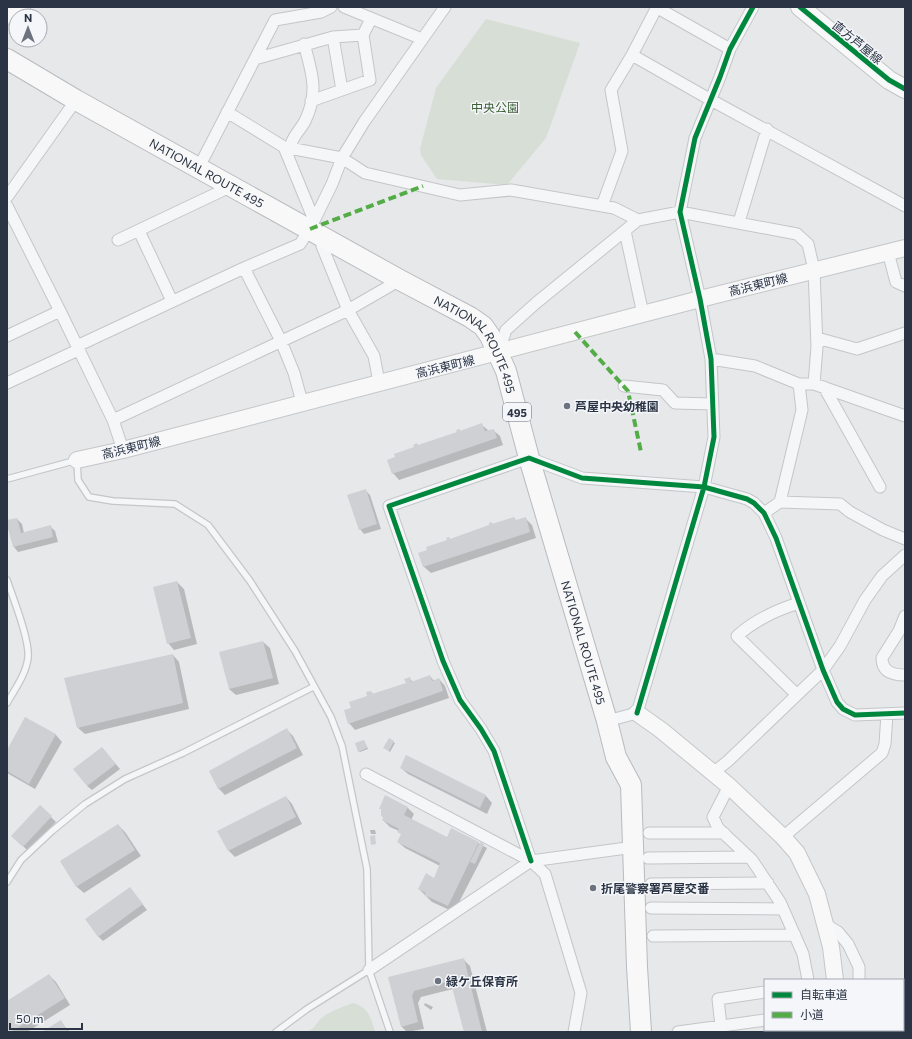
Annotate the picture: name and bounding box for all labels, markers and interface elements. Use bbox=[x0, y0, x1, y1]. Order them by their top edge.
north arrow bbox=[8, 8, 48, 48]
text: N bbox=[24, 11, 32, 24]
street label: 直方芦屋線 bbox=[830, 18, 886, 66]
park label: 中央公園 bbox=[471, 100, 519, 114]
street label: NATIONAL ROUTE 495 bbox=[147, 135, 267, 210]
street label: 高浜東町線 bbox=[727, 270, 789, 298]
street label: NATIONAL ROUTE 495 bbox=[432, 292, 519, 395]
street label: 高浜東町線 bbox=[414, 352, 476, 380]
place label: 芦屋中央幼稚園 bbox=[575, 399, 659, 413]
marker: 芦屋中央幼稚園 bbox=[562, 401, 572, 411]
road number: 495 bbox=[503, 403, 531, 421]
street label: 高浜東町線 bbox=[100, 433, 162, 461]
street label: NATIONAL ROUTE 495 bbox=[559, 579, 609, 706]
place label: 折尾警察署芦屋交番 bbox=[601, 881, 710, 895]
marker: 折尾警察署芦屋交番 bbox=[588, 883, 598, 893]
place label: 緑ケ丘保育所 bbox=[446, 974, 518, 988]
marker: 緑ケ丘保育所 bbox=[433, 976, 443, 986]
legend bbox=[764, 979, 904, 1031]
text: 自転車道 bbox=[800, 987, 848, 1001]
scale bar bbox=[10, 1005, 82, 1031]
text: 小道 bbox=[800, 1007, 824, 1021]
text: 50 m bbox=[16, 1011, 44, 1025]

